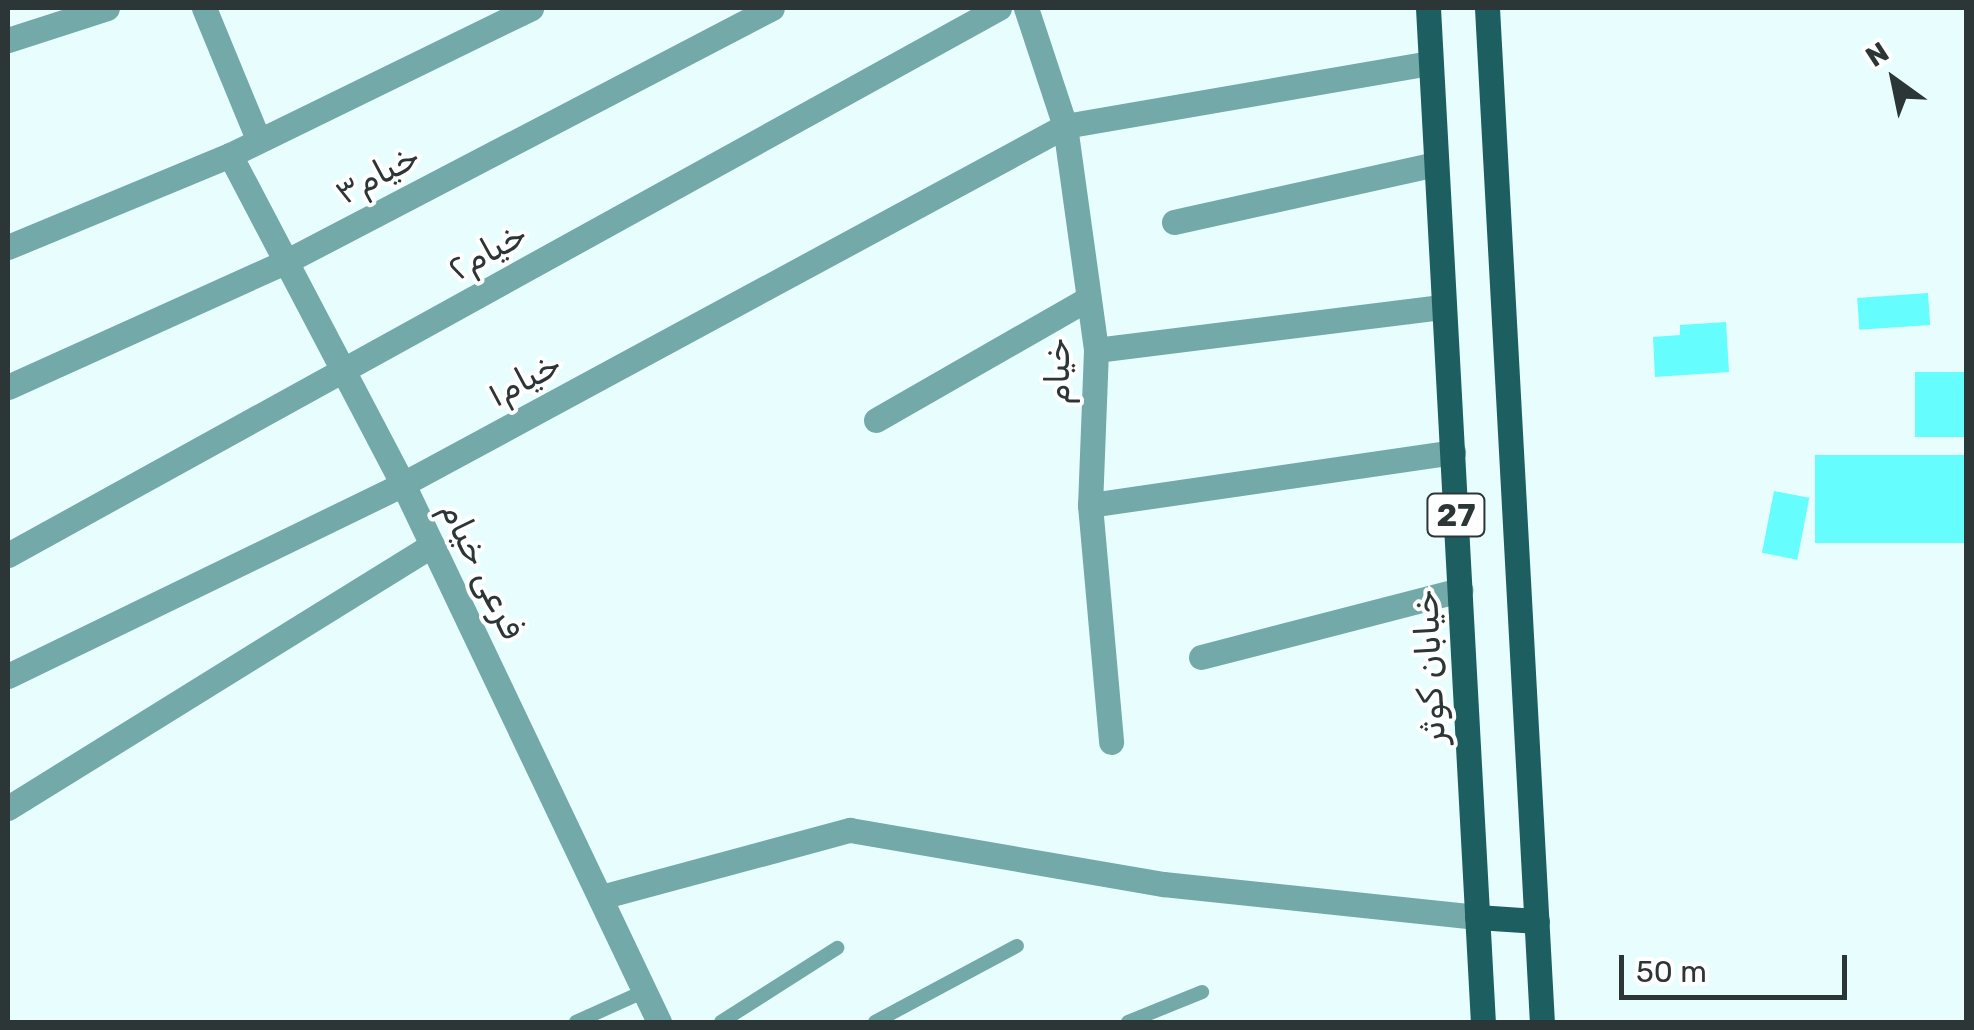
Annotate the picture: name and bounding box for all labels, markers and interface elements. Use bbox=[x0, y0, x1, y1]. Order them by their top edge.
north arrow bbox=[1844, 30, 1944, 130]
text: N bbox=[1860, 35, 1895, 74]
street label: خیام۳ bbox=[328, 135, 426, 213]
street label: خیام۲ bbox=[440, 212, 534, 290]
street label: خیام bbox=[1036, 338, 1078, 404]
street label: خیام۱ bbox=[480, 342, 568, 416]
road number: 27 bbox=[1426, 488, 1486, 542]
street label: فرعی خیام bbox=[432, 494, 534, 646]
street label: خیابان کوثر bbox=[1404, 588, 1454, 746]
scale bar bbox=[1624, 935, 1852, 997]
text: 50 m bbox=[1636, 954, 1707, 990]

